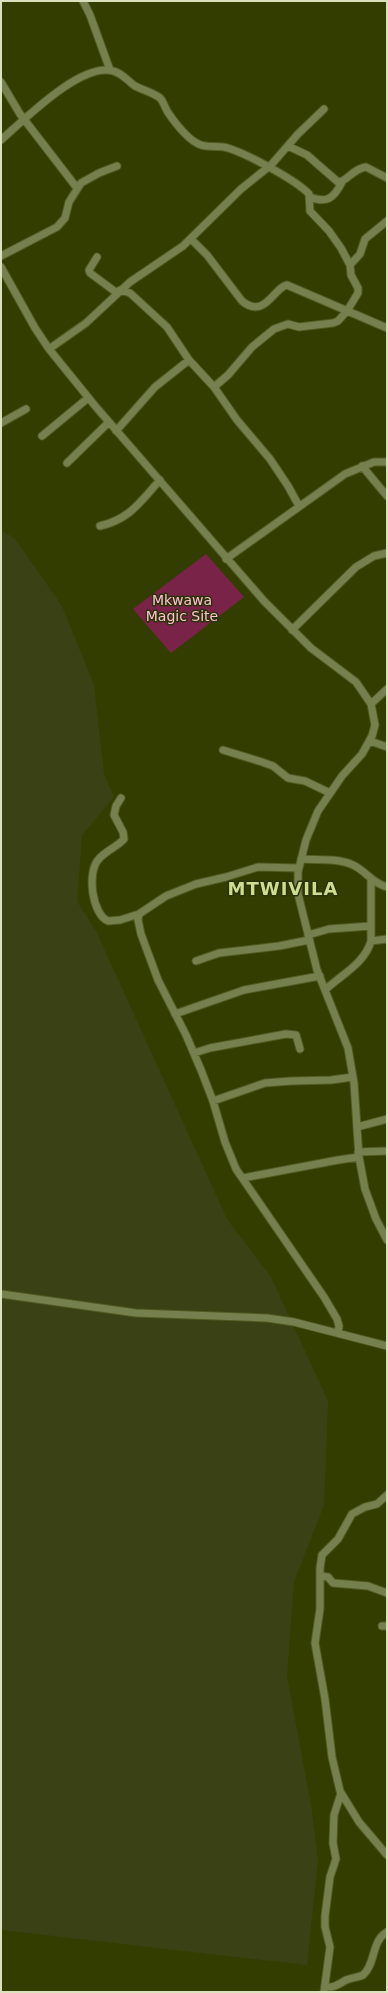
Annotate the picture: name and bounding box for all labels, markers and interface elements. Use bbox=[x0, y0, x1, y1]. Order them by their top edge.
park label: Mkwawa Magic Site bbox=[146, 592, 218, 624]
district label: MTWIVILA bbox=[228, 878, 338, 899]

